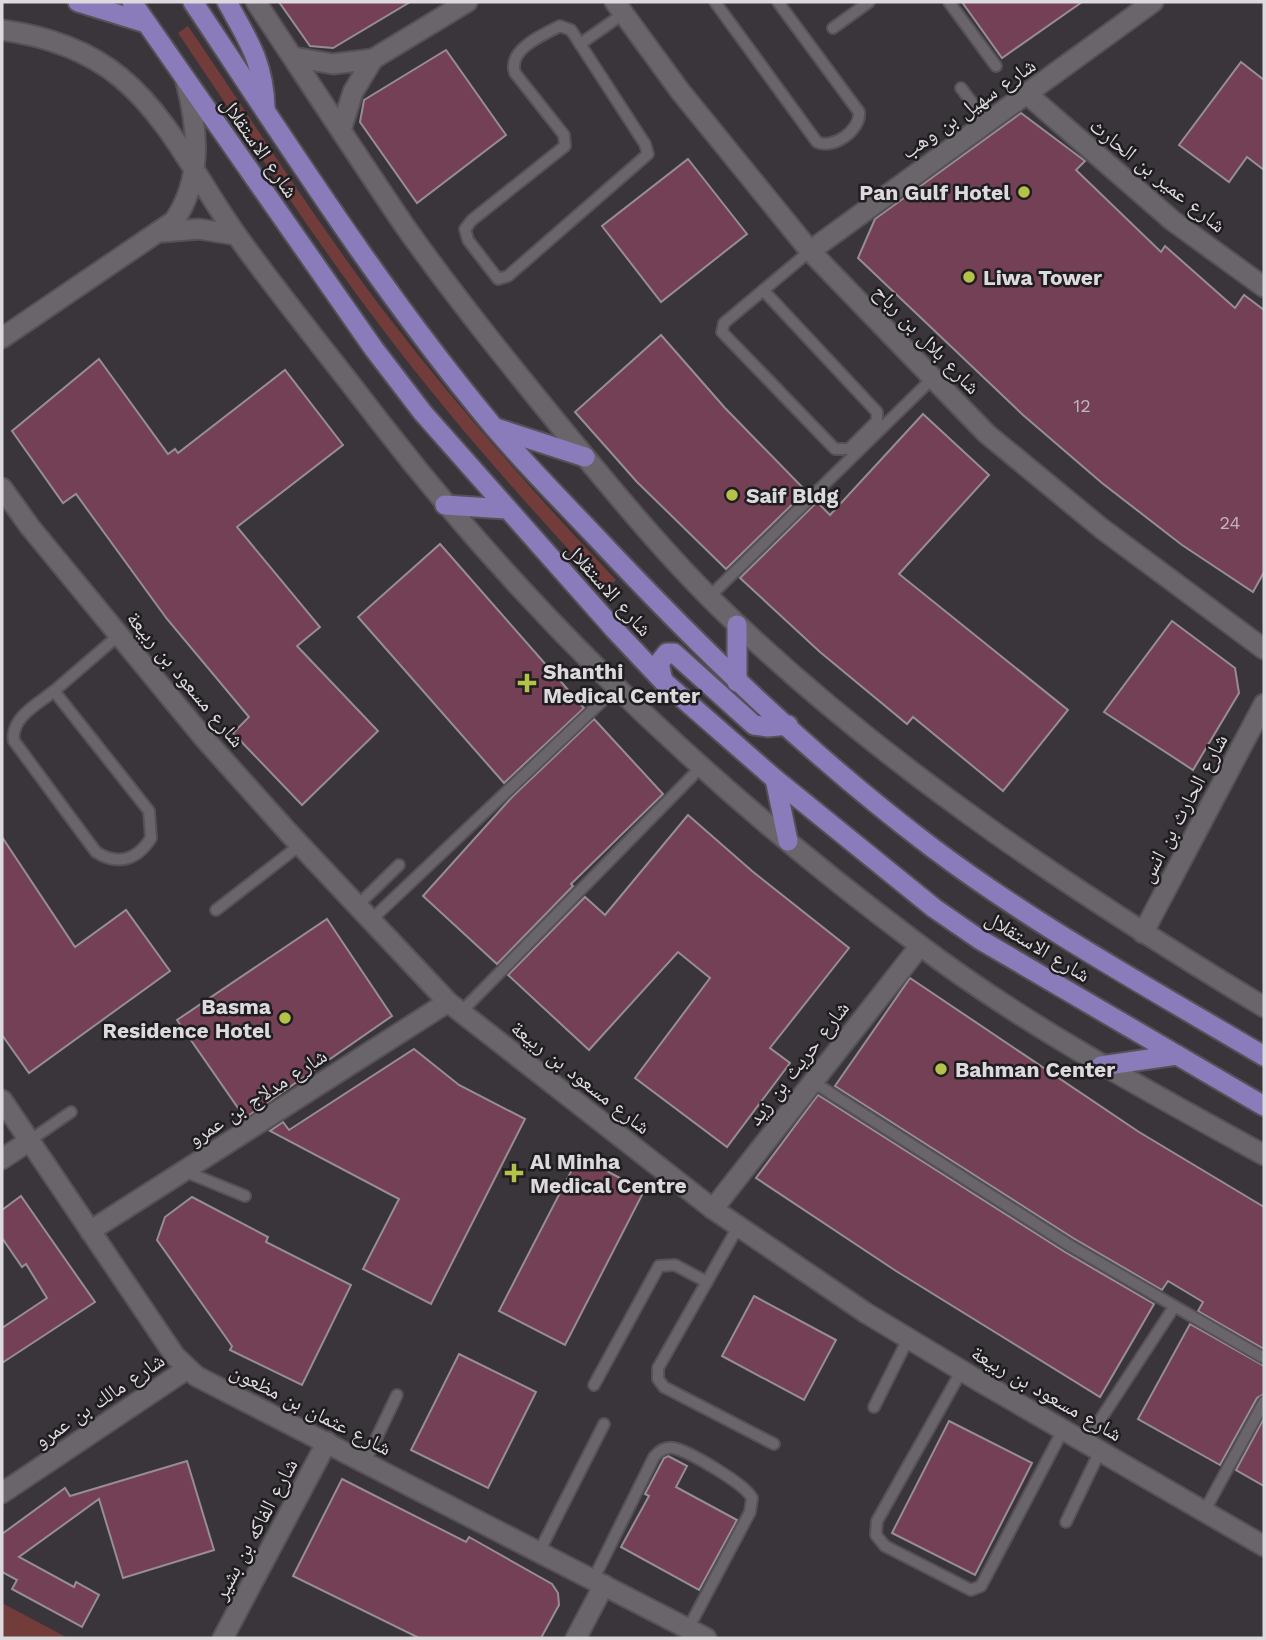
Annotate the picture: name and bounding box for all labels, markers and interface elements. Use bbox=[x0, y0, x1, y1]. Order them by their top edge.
street label: شارع سهيل بن وهب bbox=[896, 52, 1041, 165]
street label: شارع الاستقلال bbox=[215, 92, 304, 203]
street label: شارع عمير بن الحارث bbox=[1084, 112, 1231, 238]
place label: Pan Gulf Hotel bbox=[859, 180, 1010, 205]
marker: Pan Gulf Hotel bbox=[1016, 184, 1032, 200]
place label: Liwa Tower bbox=[983, 265, 1102, 290]
marker: Liwa Tower bbox=[961, 269, 977, 285]
street label: شارع بلال بن رباح bbox=[868, 279, 986, 400]
house number: 12 bbox=[1073, 395, 1091, 416]
place label: Saif Bldg bbox=[746, 483, 839, 508]
marker: Saif Bldg bbox=[724, 487, 740, 503]
house number: 24 bbox=[1220, 512, 1240, 533]
street label: شارع الاستقلال bbox=[560, 537, 658, 642]
street label: شارع مسعود بن ربيعة bbox=[121, 606, 250, 753]
place label: Shanthi Medical Center bbox=[543, 659, 700, 708]
marker: Shanthi Medical Center bbox=[517, 673, 537, 693]
street label: شارع الحارث بن انس bbox=[1133, 729, 1234, 887]
street label: شارع الاستقلال bbox=[981, 905, 1095, 988]
place label: Basma Residence Hotel bbox=[103, 994, 272, 1043]
street label: شارع حريث بن زيد bbox=[742, 996, 855, 1131]
marker: Basma Residence Hotel bbox=[277, 1010, 293, 1026]
street label: شارع مسعود بن ربيعة bbox=[506, 1015, 656, 1140]
street label: شارع مدلاج بن عمرو bbox=[183, 1043, 332, 1152]
place label: Bahman Center bbox=[955, 1057, 1115, 1082]
marker: Bahman Center bbox=[933, 1061, 949, 1077]
place label: Al Minha Medical Centre bbox=[530, 1149, 687, 1198]
marker: Al Minha Medical Centre bbox=[504, 1163, 524, 1183]
street label: شارع مسعود بن ربيعة bbox=[967, 1340, 1127, 1447]
street label: شارع مالك بن عمرو bbox=[29, 1347, 169, 1454]
street label: شارع عثمان بن مظعون bbox=[226, 1358, 396, 1461]
street label: شارع الفاكه بن بشير bbox=[207, 1454, 304, 1605]

